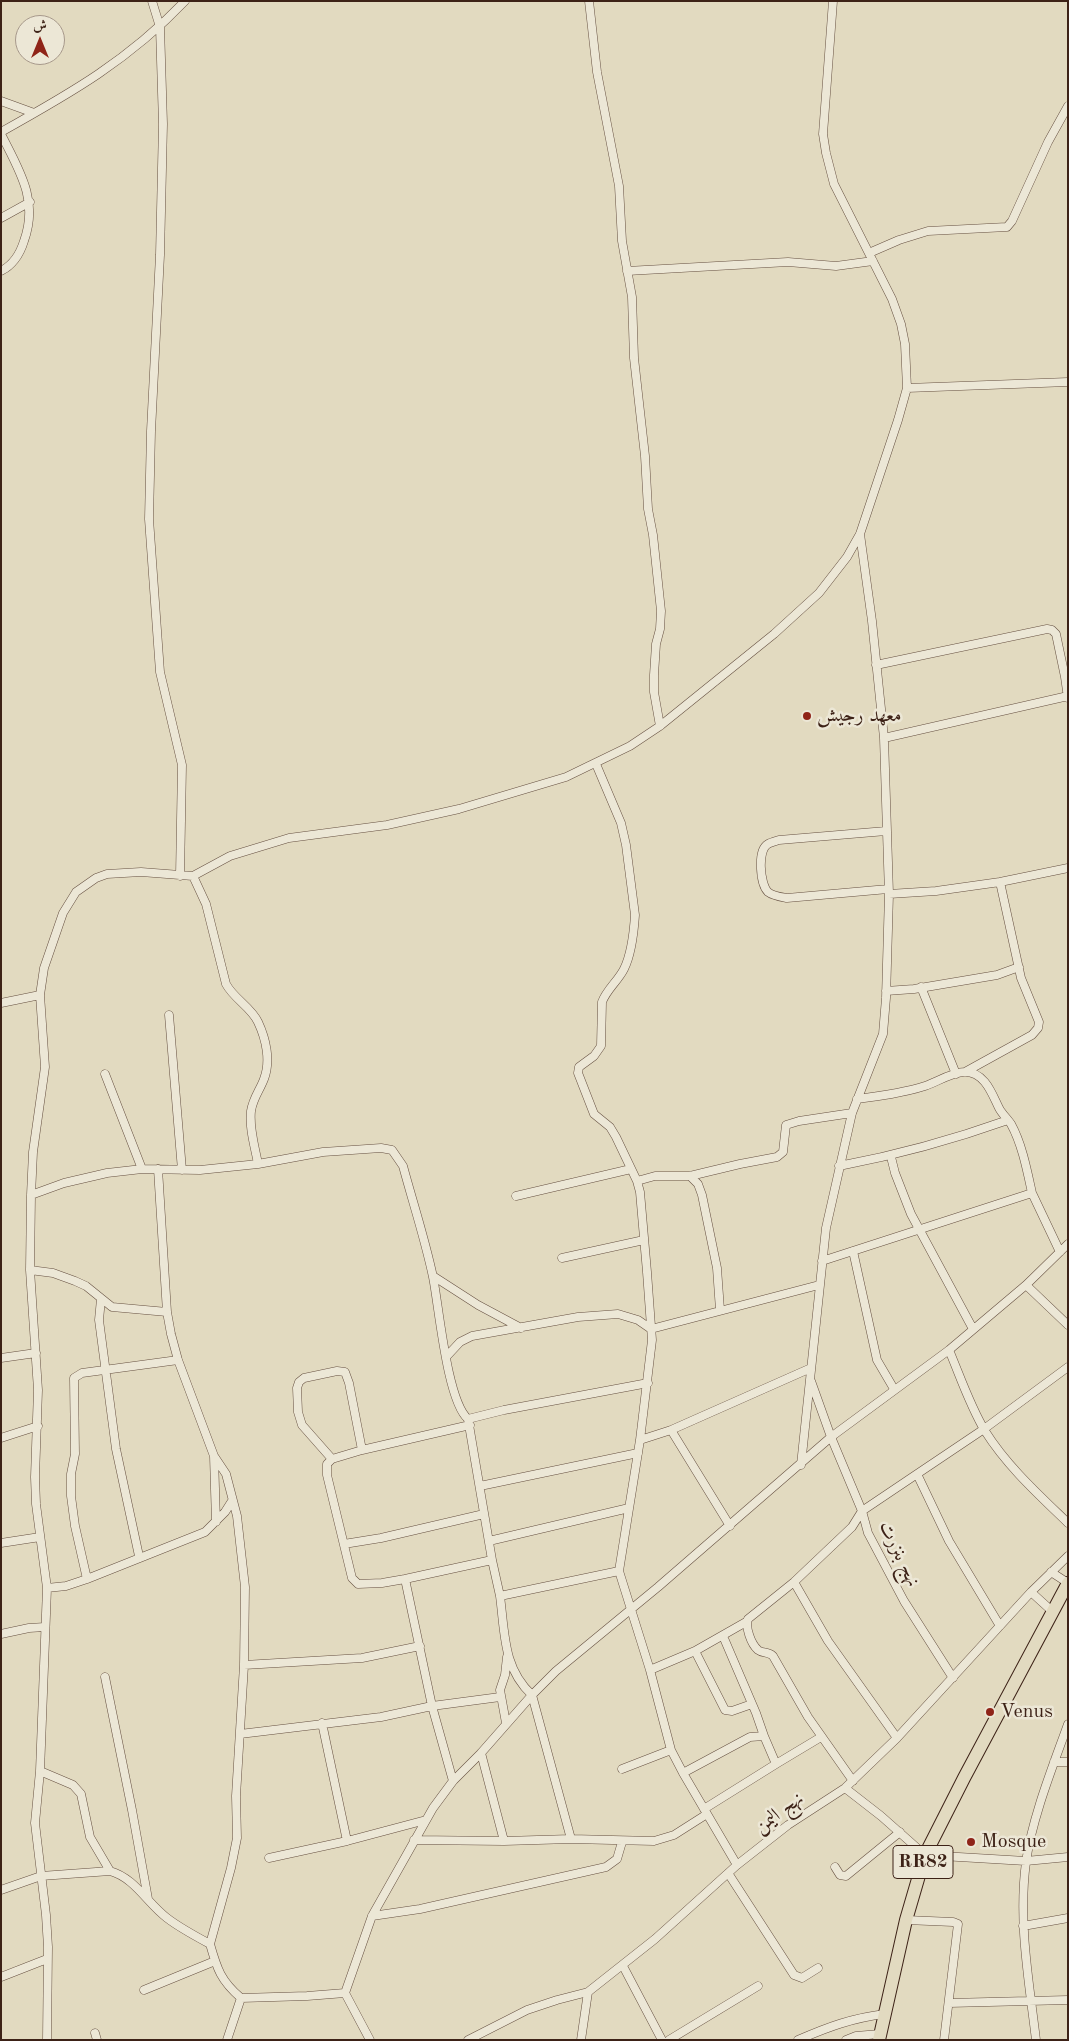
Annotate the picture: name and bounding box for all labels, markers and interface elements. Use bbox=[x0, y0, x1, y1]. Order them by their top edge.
north arrow bbox=[15, 15, 65, 65]
text: ش bbox=[33, 19, 47, 33]
place label: معهد رجيش bbox=[817, 704, 901, 728]
marker: معهد رجيش bbox=[801, 710, 813, 722]
street label: نهج بنزرت bbox=[873, 1517, 925, 1591]
place label: Venus bbox=[1000, 1700, 1053, 1724]
marker: Venus bbox=[984, 1706, 996, 1718]
street label: نهج اليمن bbox=[749, 1787, 809, 1839]
place label: Mosque bbox=[981, 1830, 1046, 1854]
marker: Mosque bbox=[965, 1836, 977, 1848]
road number: RR82 bbox=[893, 1845, 953, 1878]

